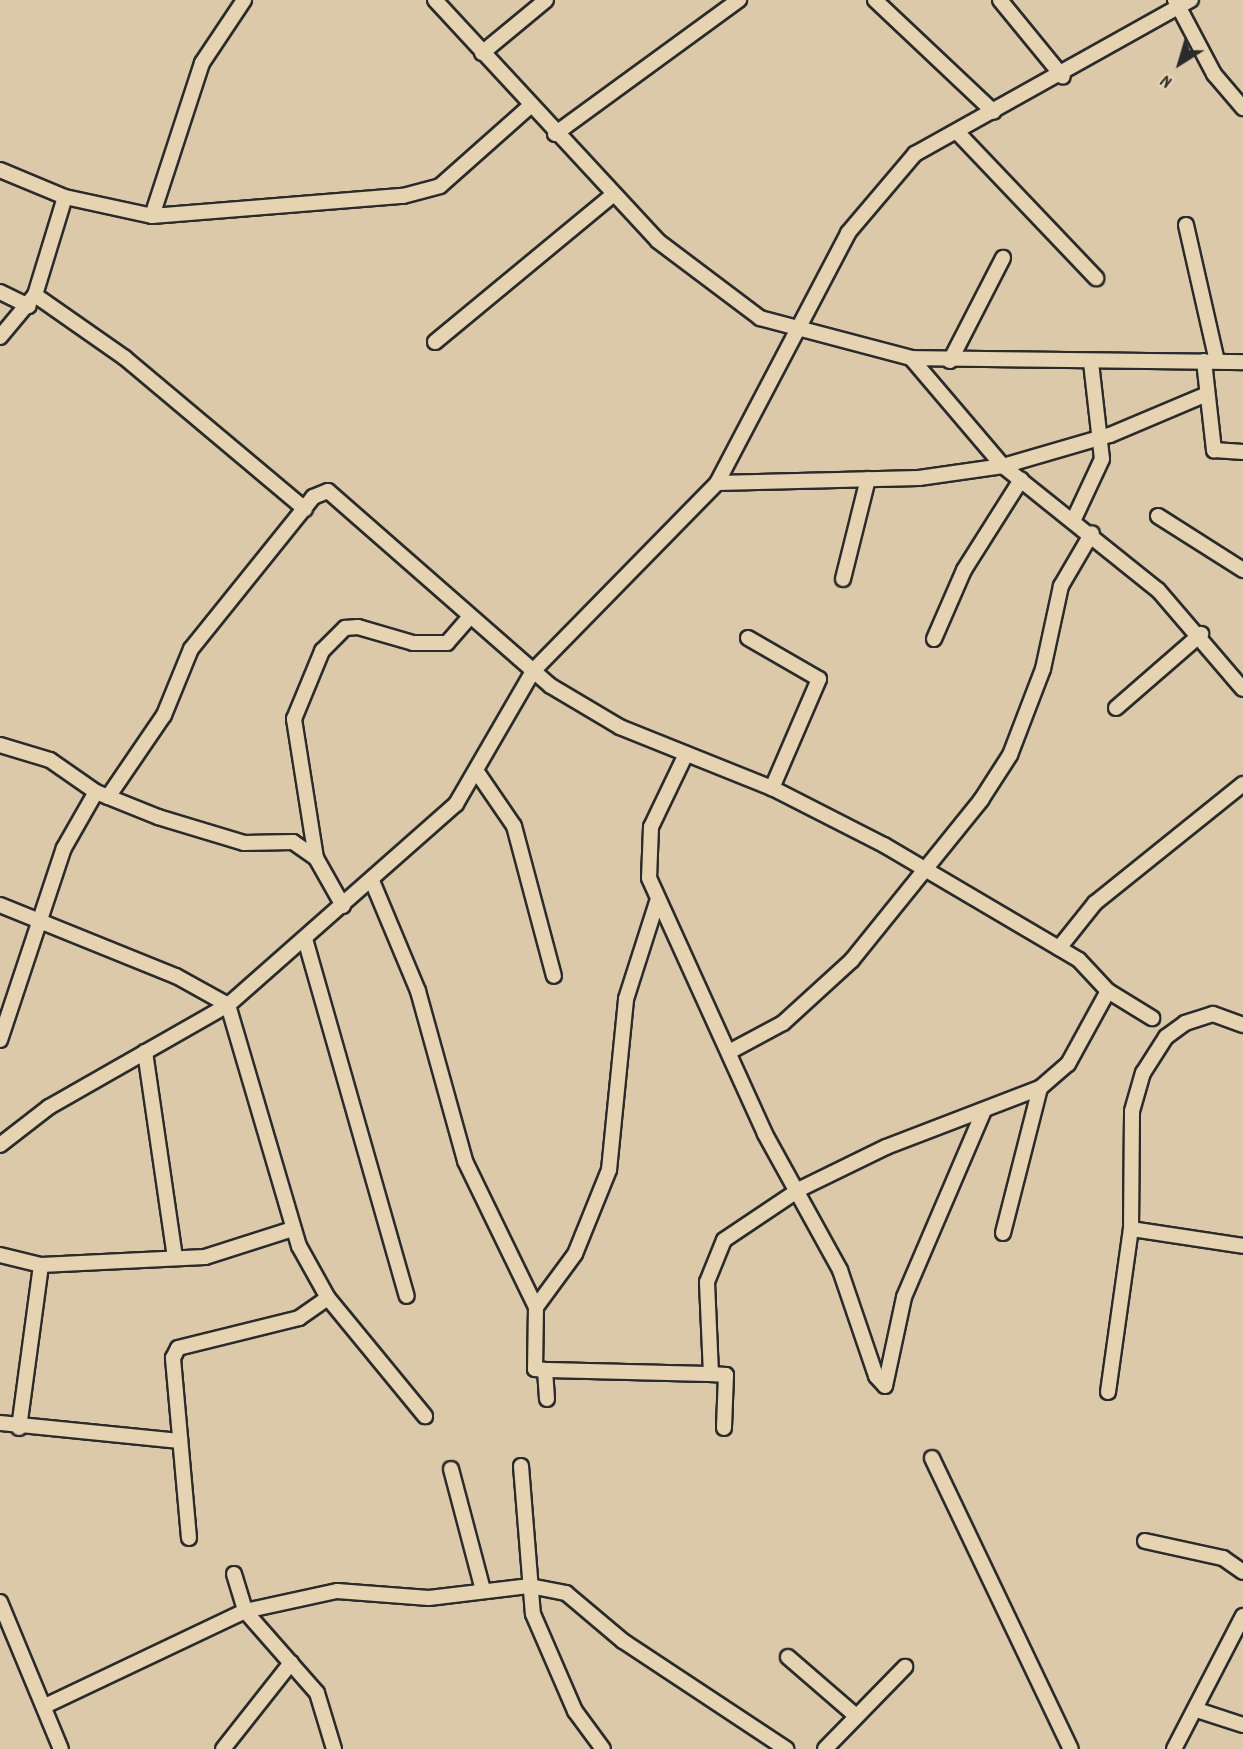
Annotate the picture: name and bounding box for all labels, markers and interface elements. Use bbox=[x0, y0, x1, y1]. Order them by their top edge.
north arrow bbox=[1145, 28, 1215, 98]
text: N bbox=[1155, 67, 1179, 94]

